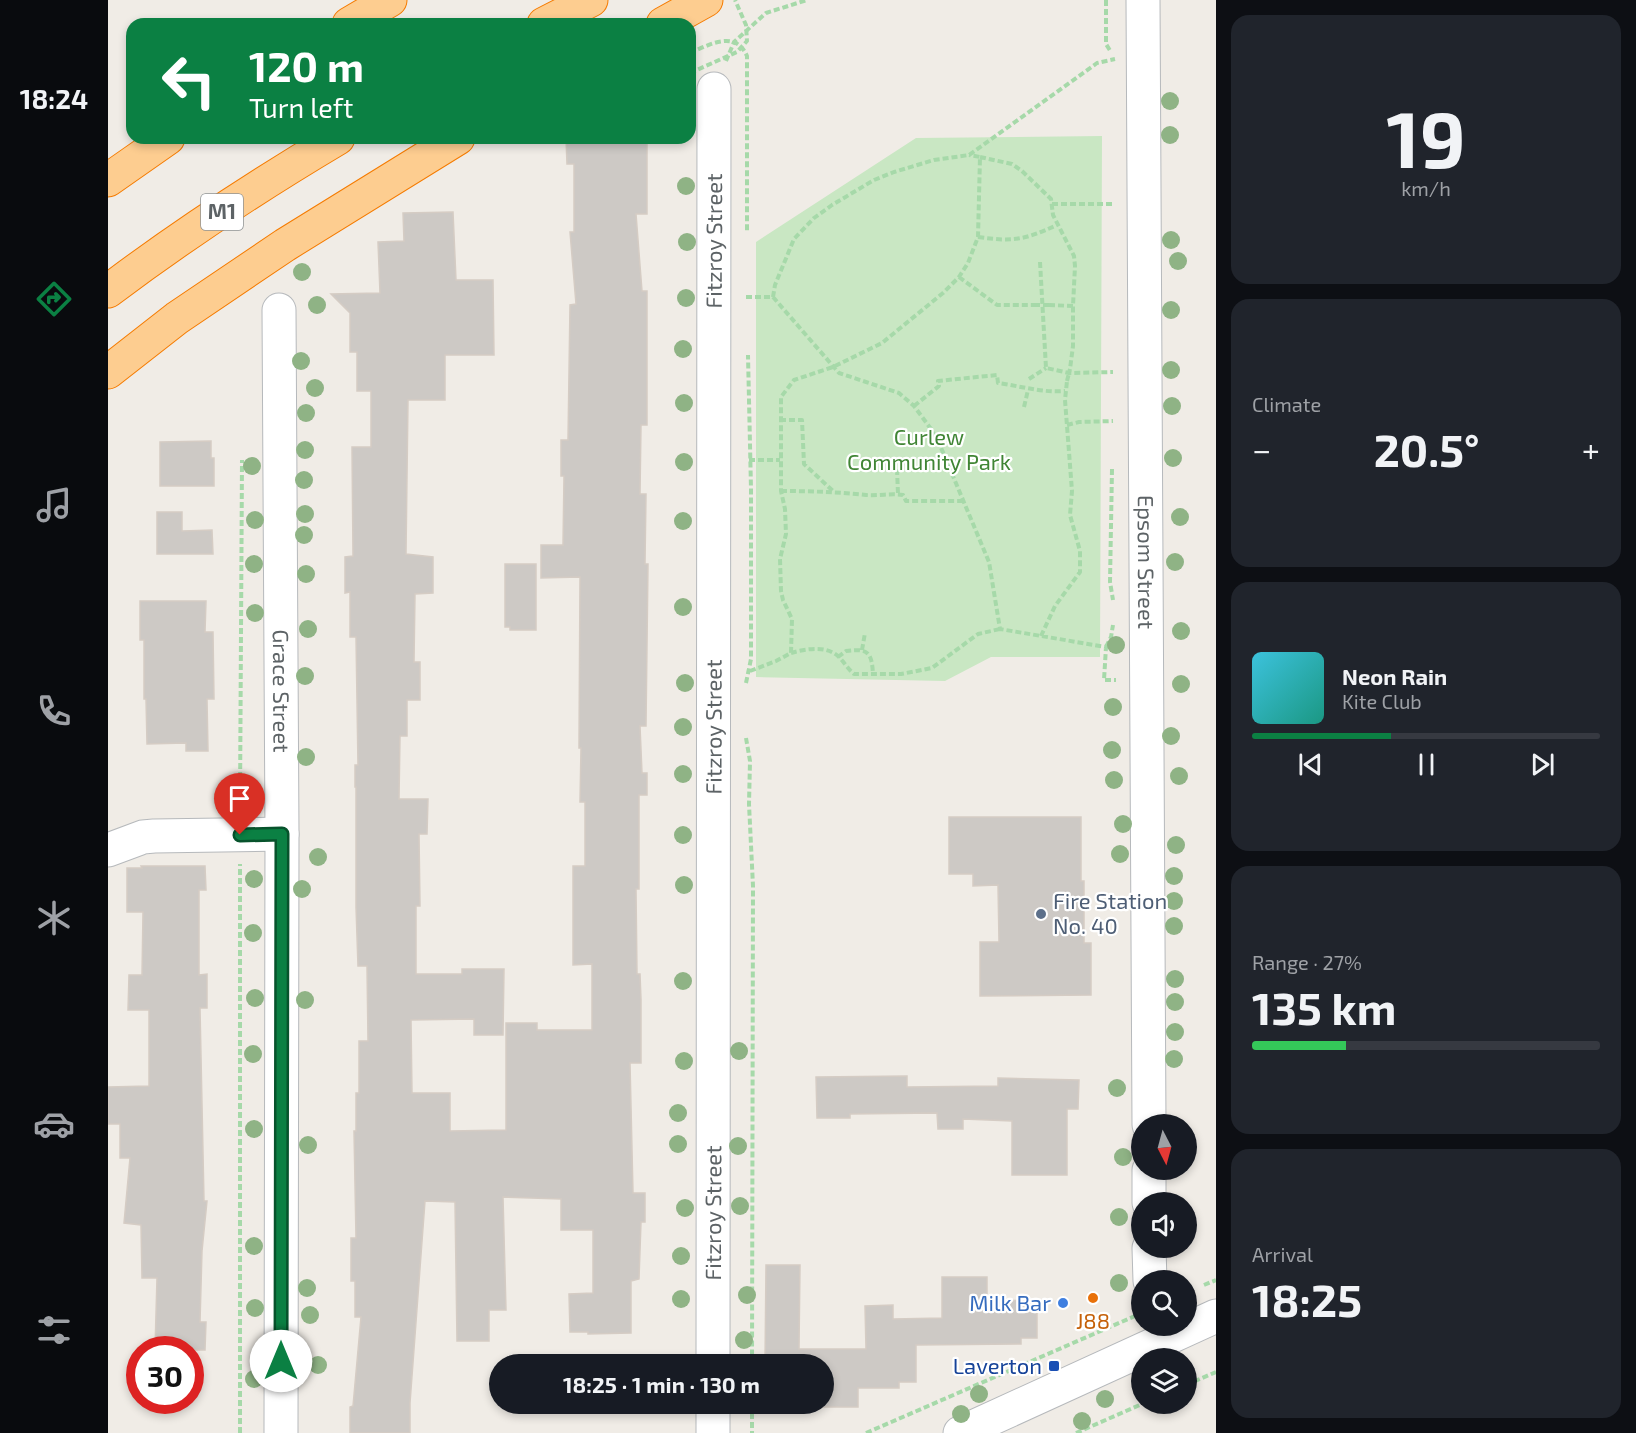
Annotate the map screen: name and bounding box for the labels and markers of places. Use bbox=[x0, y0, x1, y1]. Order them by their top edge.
pin bbox=[214, 773, 265, 835]
place label: Fire Station No. 40 bbox=[1053, 887, 1167, 938]
marker: Fire Station No. 40 bbox=[1034, 907, 1048, 921]
place label: Milk Bar bbox=[969, 1289, 1051, 1315]
marker: J88 bbox=[1086, 1291, 1100, 1305]
marker: Milk Bar bbox=[1056, 1296, 1070, 1310]
place label: J88 bbox=[1076, 1307, 1110, 1333]
place label: Laverton bbox=[953, 1352, 1042, 1378]
marker: Laverton bbox=[1047, 1359, 1061, 1373]

